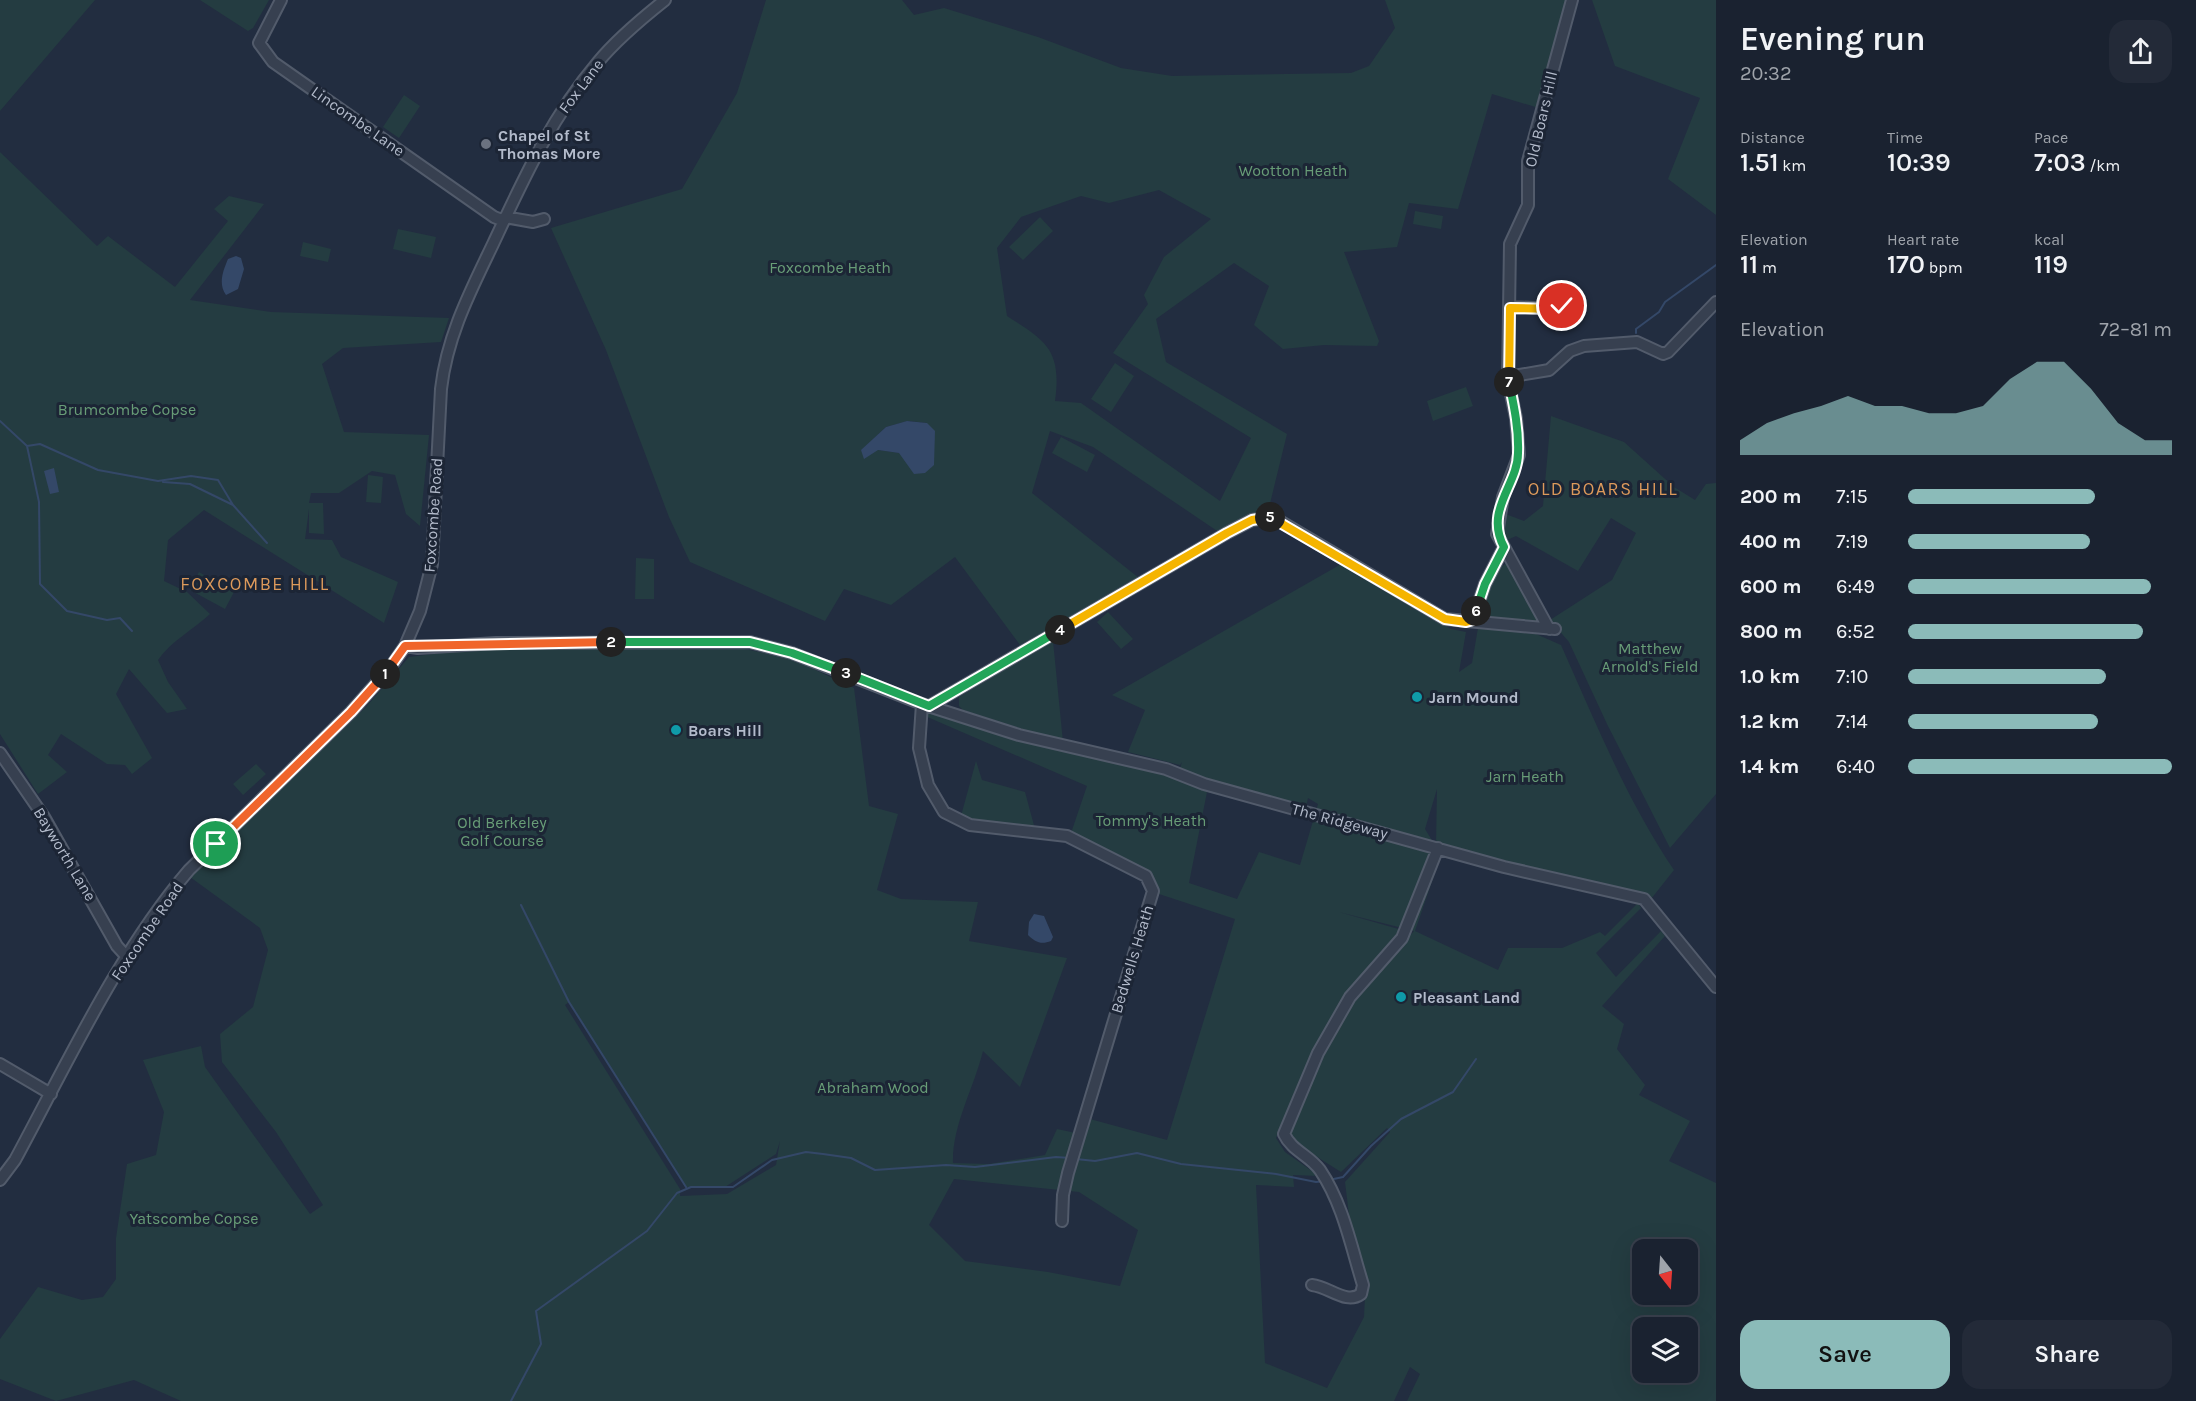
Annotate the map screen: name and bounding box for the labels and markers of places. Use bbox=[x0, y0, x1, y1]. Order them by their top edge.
place label: Chapel of St Thomas More bbox=[498, 126, 600, 163]
marker: Chapel of St Thomas More bbox=[479, 137, 493, 151]
pin bbox=[1536, 280, 1587, 331]
pin: 7 bbox=[1494, 367, 1524, 397]
pin: 5 bbox=[1255, 502, 1285, 532]
pin: 6 bbox=[1461, 596, 1491, 626]
pin: 4 bbox=[1045, 615, 1075, 645]
pin: 2 bbox=[596, 627, 626, 657]
pin: 3 bbox=[831, 658, 861, 688]
pin: 1 bbox=[370, 659, 400, 689]
place label: Jarn Mound bbox=[1429, 688, 1519, 707]
marker: Jarn Mound bbox=[1410, 690, 1424, 704]
place label: Boars Hill bbox=[688, 721, 762, 740]
marker: Boars Hill bbox=[669, 723, 683, 737]
pin bbox=[190, 818, 241, 869]
place label: Pleasant Land bbox=[1413, 988, 1520, 1007]
marker: Pleasant Land bbox=[1394, 990, 1408, 1004]

